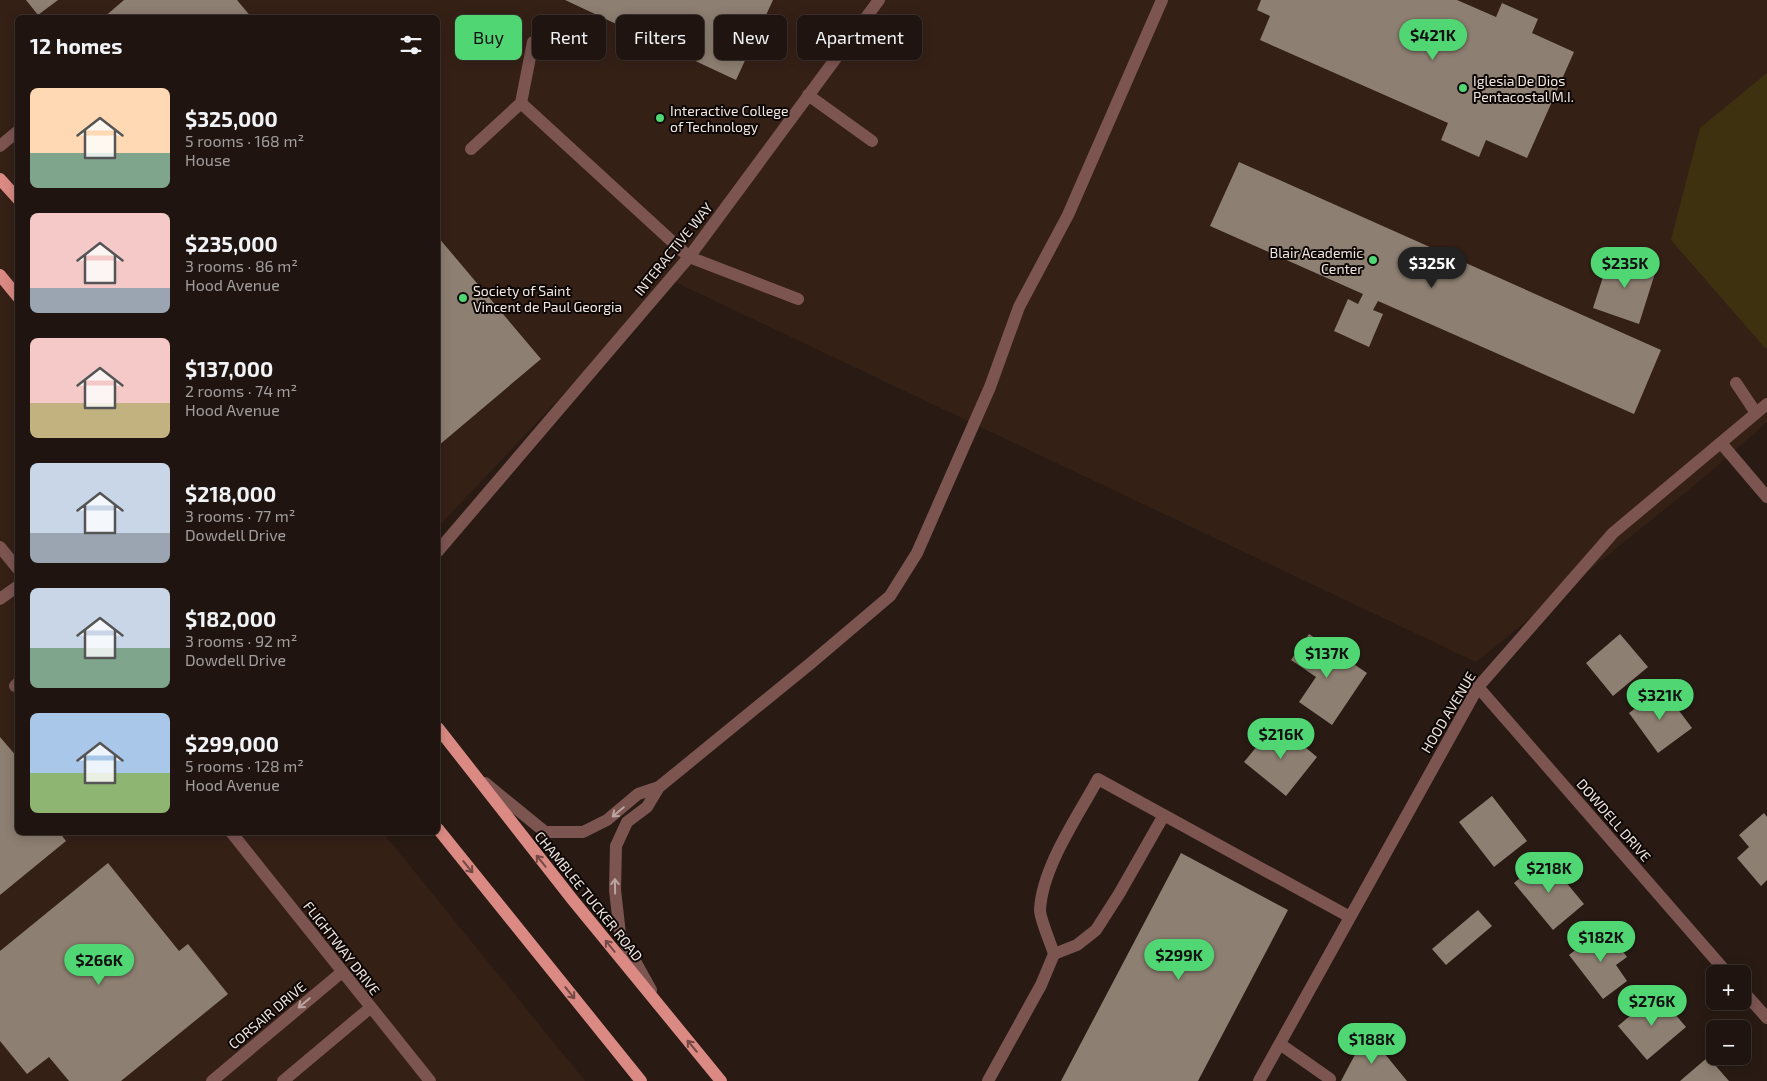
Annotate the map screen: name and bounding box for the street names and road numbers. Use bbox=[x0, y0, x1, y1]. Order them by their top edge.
street label: INTERACTIVE WAY bbox=[630, 199, 716, 299]
street label: HOOD AVENUE bbox=[1417, 668, 1479, 756]
street label: DOWDELL DRIVE bbox=[1573, 775, 1655, 865]
street label: CHAMBLEE TUCKER ROAD bbox=[531, 828, 647, 964]
street label: FLIGHTWAY DRIVE bbox=[300, 898, 384, 998]
street label: CORSAIR DRIVE bbox=[225, 978, 309, 1052]

